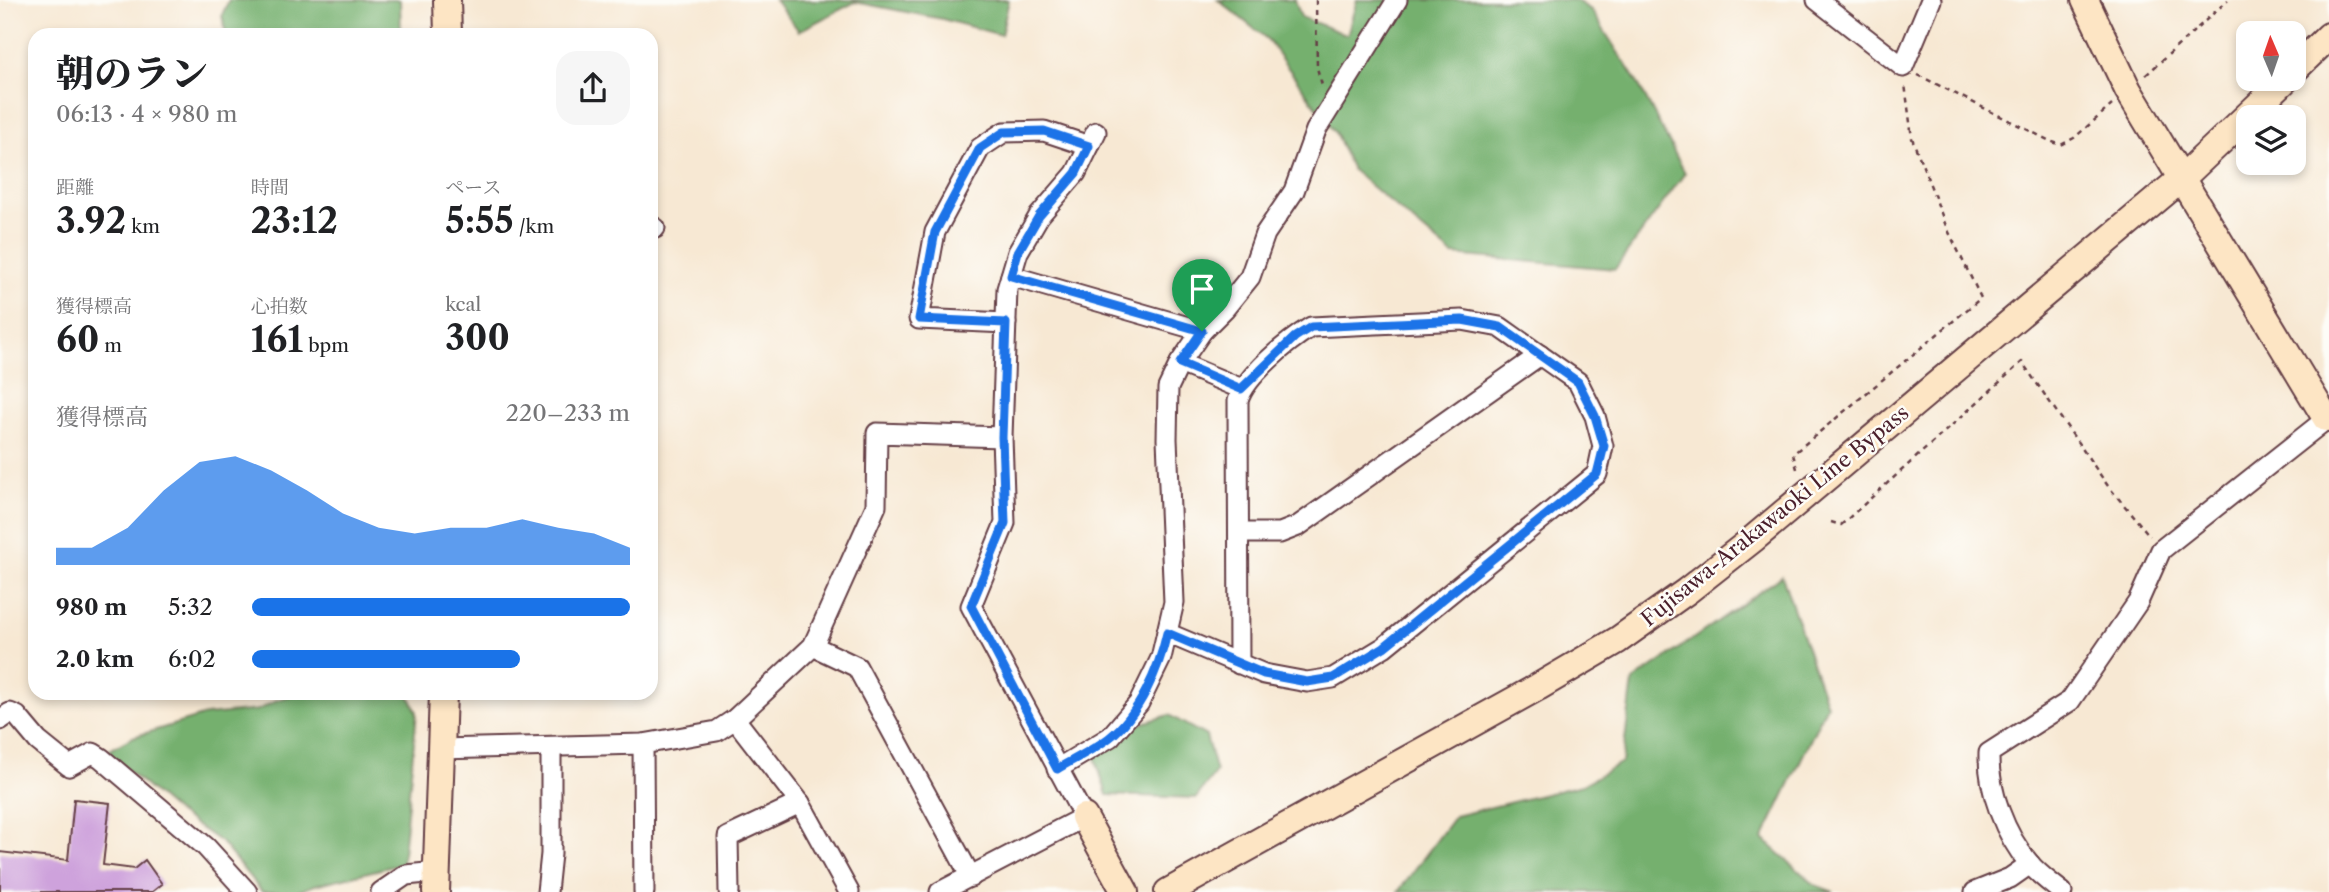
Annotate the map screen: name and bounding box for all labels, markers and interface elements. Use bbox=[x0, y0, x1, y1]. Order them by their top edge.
north arrow bbox=[2236, 21, 2306, 91]
map controls bbox=[2236, 21, 2306, 175]
text: 朝のラン bbox=[56, 50, 208, 97]
button: share bbox=[556, 51, 630, 125]
text: 06:13 · 4 × 980 m bbox=[56, 100, 238, 128]
button: layers bbox=[2236, 105, 2306, 175]
text: 距離 bbox=[56, 176, 94, 199]
text: 時間 bbox=[251, 176, 289, 199]
text: ペース bbox=[445, 176, 501, 199]
text: 3.92 bbox=[56, 199, 126, 242]
text: 23:12 bbox=[251, 199, 338, 242]
text: 5:55 bbox=[445, 199, 514, 242]
text: km bbox=[126, 215, 160, 238]
text: /km bbox=[514, 215, 554, 238]
pin bbox=[1172, 259, 1232, 331]
icon: arrive bbox=[1183, 270, 1221, 308]
text: kcal bbox=[445, 293, 481, 316]
text: 獲得標高 bbox=[56, 295, 132, 318]
text: 心拍数 bbox=[251, 295, 308, 318]
text: 300 bbox=[445, 316, 510, 359]
text: 60 bbox=[56, 318, 99, 361]
text: 161 bbox=[251, 318, 303, 361]
text: m bbox=[99, 334, 122, 357]
text: bpm bbox=[303, 334, 349, 357]
text: 220–233 m bbox=[506, 399, 630, 427]
street label: Fujisawa-Arakawaoki Line Bypass bbox=[1636, 400, 1914, 631]
text: 獲得標高 bbox=[56, 403, 148, 431]
text: 980 m bbox=[56, 593, 127, 621]
text: 5:32 bbox=[168, 593, 213, 621]
text: 2.0 km bbox=[56, 645, 134, 673]
text: 6:02 bbox=[168, 645, 216, 673]

